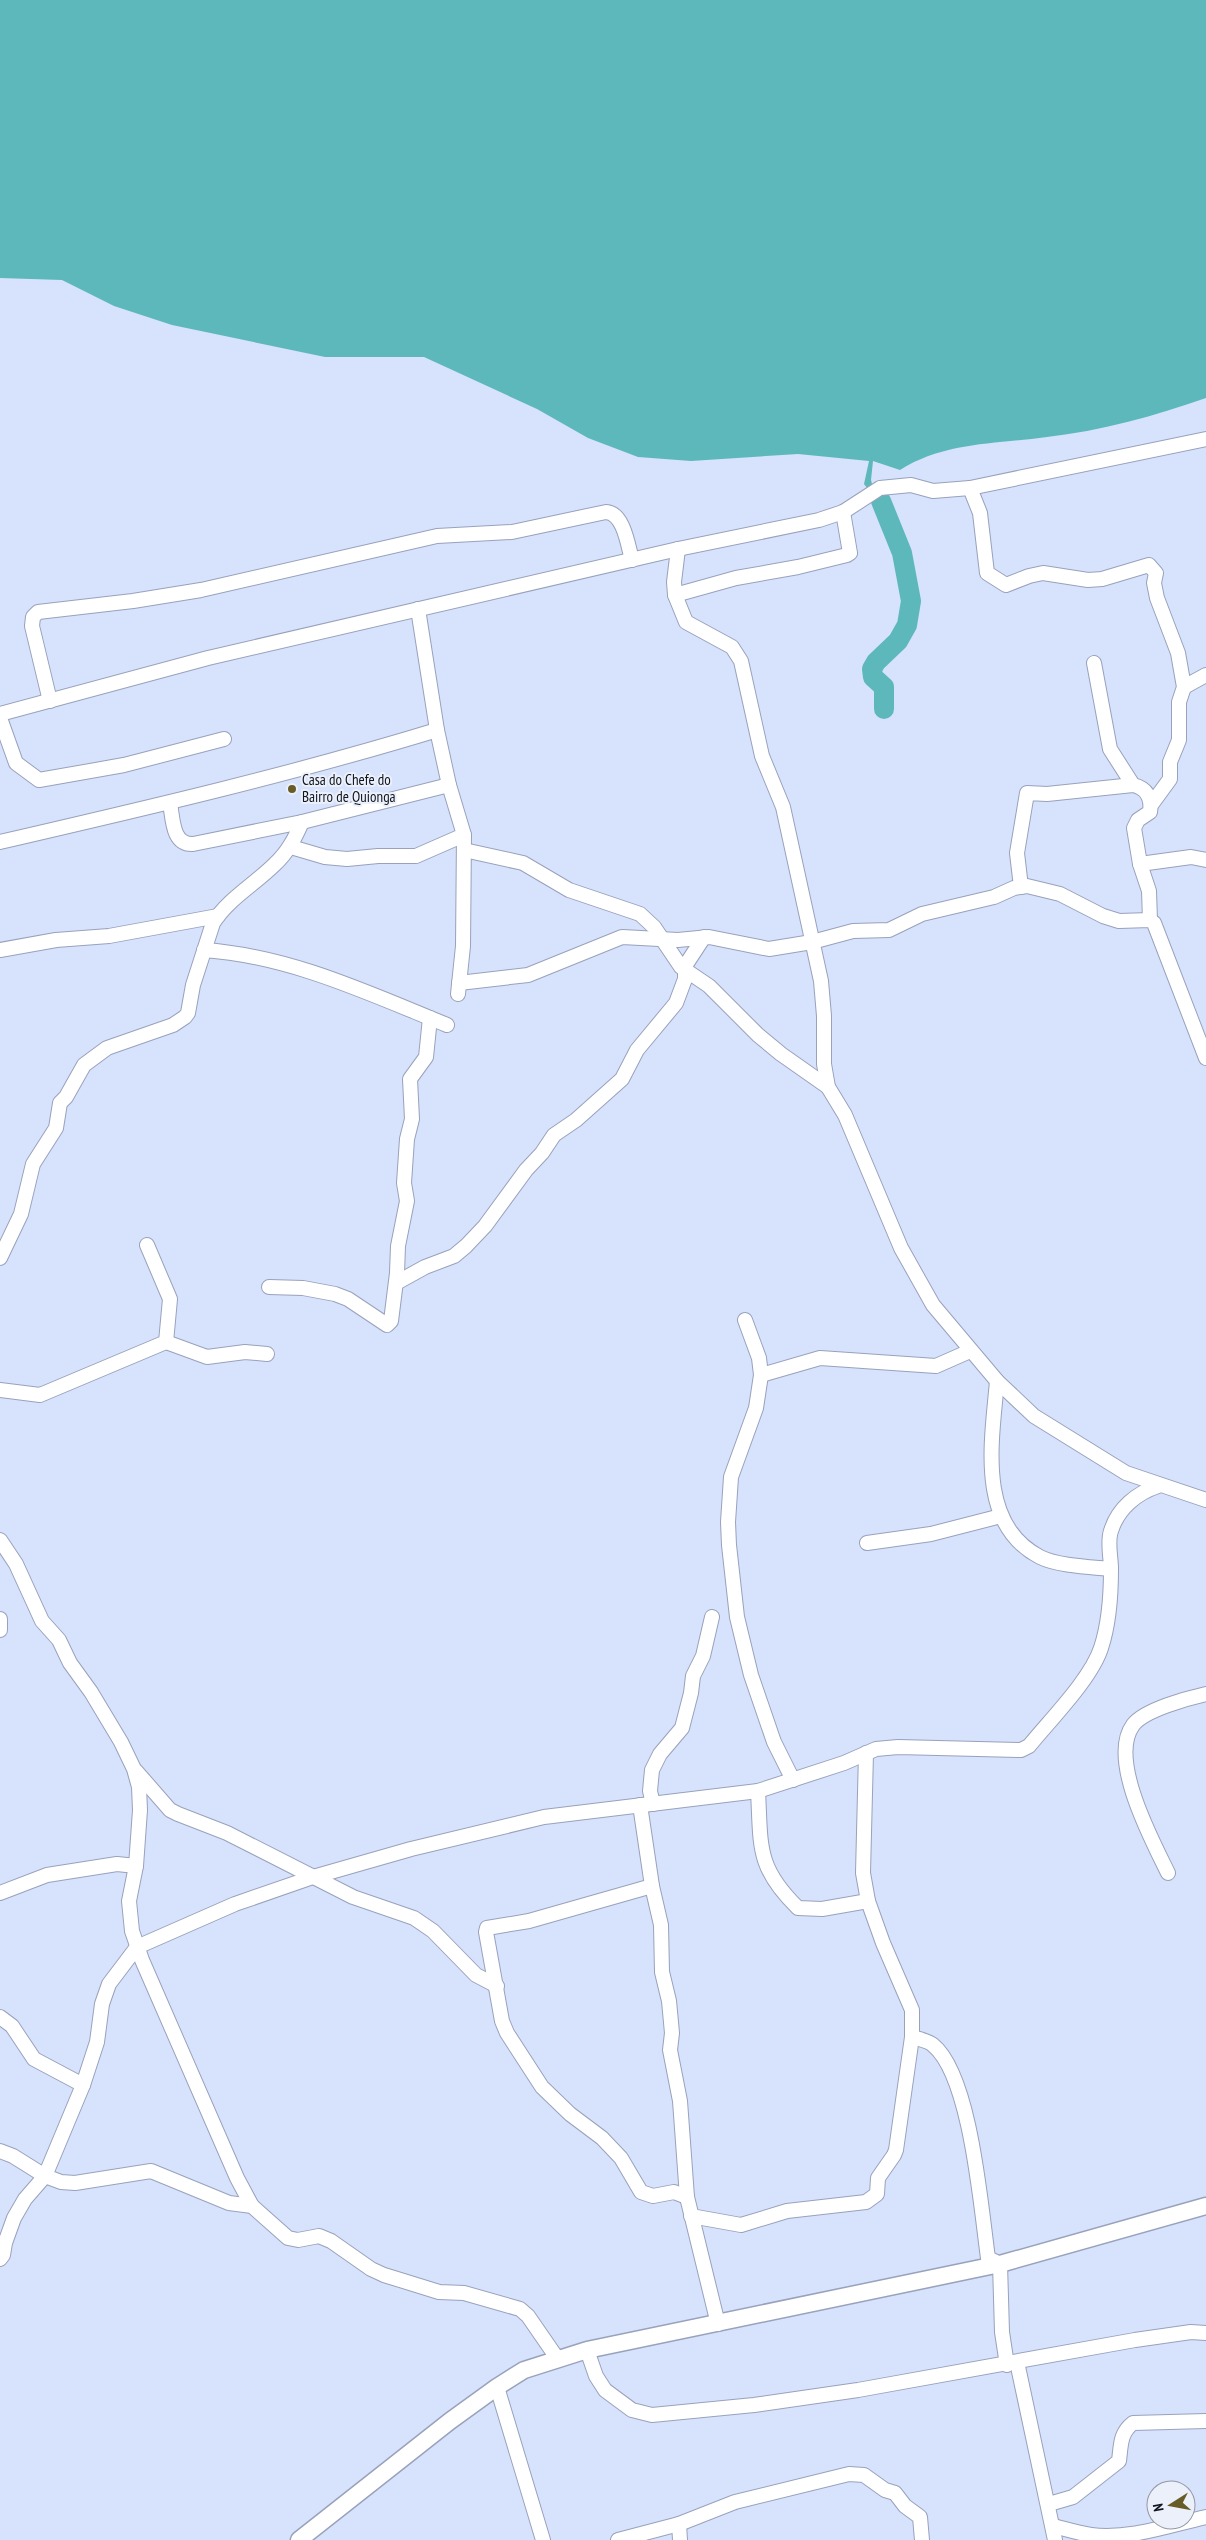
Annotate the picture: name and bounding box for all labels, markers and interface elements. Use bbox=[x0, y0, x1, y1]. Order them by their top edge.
place label: Casa do Chefe do Bairro de Quionga bbox=[302, 770, 396, 806]
marker: Casa do Chefe do Bairro de Quionga bbox=[286, 783, 298, 795]
north arrow bbox=[1146, 2480, 1196, 2530]
text: N bbox=[1149, 2502, 1168, 2513]

